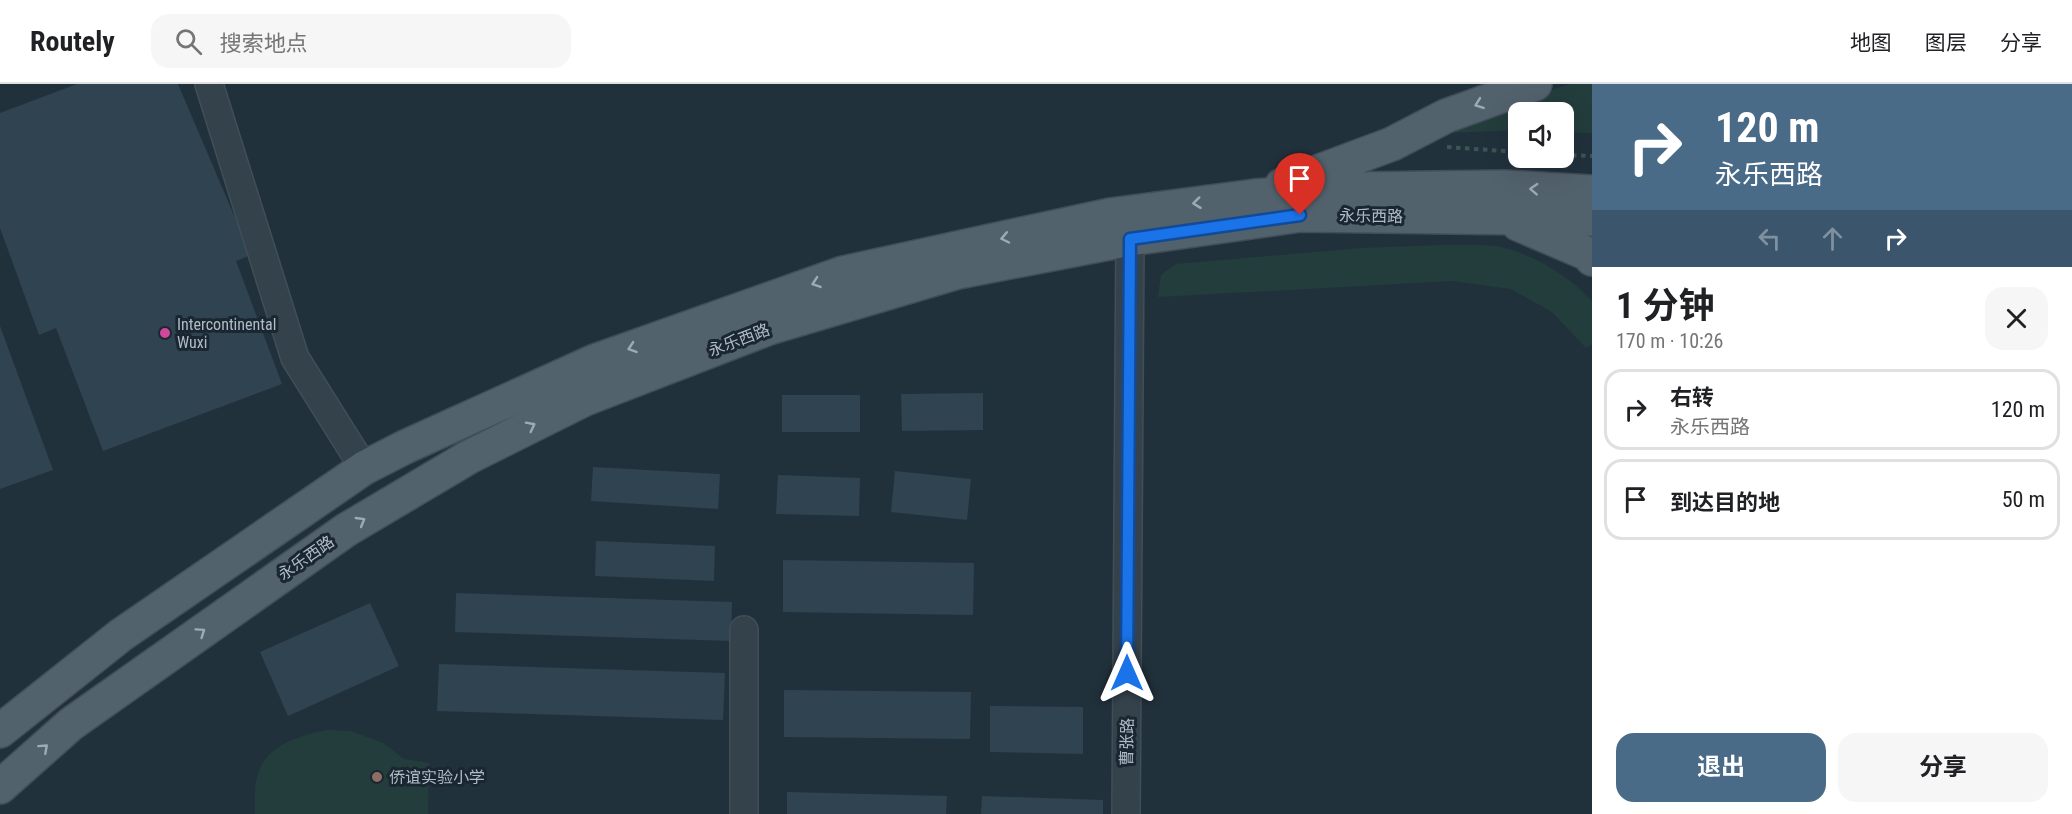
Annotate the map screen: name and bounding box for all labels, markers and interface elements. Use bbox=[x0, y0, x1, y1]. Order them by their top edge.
search box bbox=[151, 14, 571, 68]
text: Routely bbox=[30, 25, 115, 58]
icon: search bbox=[172, 25, 205, 58]
text: 搜索地点 bbox=[220, 31, 308, 56]
text: 地图 bbox=[1850, 31, 1892, 55]
text: 图层 bbox=[1925, 31, 1967, 55]
text: 分享 bbox=[2000, 31, 2042, 55]
one-way arrow bbox=[1475, 96, 1485, 109]
map controls bbox=[1508, 102, 1574, 168]
button: sound bbox=[1508, 102, 1574, 168]
text: 120 m bbox=[1715, 103, 1820, 152]
icon: right bbox=[1616, 108, 1694, 186]
pin bbox=[1274, 153, 1325, 215]
text: 永乐西路 bbox=[1715, 159, 1823, 191]
icon: arrive bbox=[1283, 162, 1316, 195]
one-way arrow bbox=[1529, 183, 1538, 196]
one-way arrow bbox=[1192, 197, 1202, 209]
street label: 永乐西路 bbox=[1339, 206, 1403, 226]
icon: left bbox=[1753, 222, 1786, 255]
icon: ahead bbox=[1816, 222, 1849, 255]
icon: right bbox=[1879, 222, 1912, 255]
one-way arrow bbox=[1001, 230, 1011, 243]
one-way arrow bbox=[811, 275, 822, 288]
text: 1 分钟 bbox=[1616, 285, 1715, 327]
button: close bbox=[1985, 287, 2048, 350]
place label: Intercontinental Wuxi bbox=[177, 315, 276, 352]
street label: 永乐西路 bbox=[706, 320, 772, 360]
marker: Intercontinental Wuxi bbox=[158, 326, 172, 340]
text: 170 m · 10:26 bbox=[1616, 329, 1723, 353]
one-way arrow bbox=[627, 340, 638, 353]
text: 右转 bbox=[1670, 385, 1714, 410]
icon: right bbox=[1619, 393, 1652, 426]
text: 120 m bbox=[1991, 397, 2045, 422]
text: 永乐西路 bbox=[1670, 415, 1750, 439]
one-way arrow bbox=[524, 422, 535, 434]
icon: arrive bbox=[1619, 483, 1652, 516]
text: 50 m bbox=[2002, 487, 2045, 512]
text: 到达目的地 bbox=[1670, 490, 1780, 515]
one-way arrow bbox=[355, 517, 365, 528]
street label: 永乐西路 bbox=[274, 532, 338, 584]
one-way arrow bbox=[194, 628, 205, 639]
position arrow bbox=[1095, 641, 1159, 705]
street label: 曹张路 bbox=[1117, 718, 1137, 766]
button: 退出 bbox=[1616, 733, 1826, 802]
button: 分享 bbox=[1838, 733, 2048, 802]
one-way arrow bbox=[37, 744, 48, 755]
place label: 侨谊实验小学 bbox=[389, 768, 485, 787]
marker: 侨谊实验小学 bbox=[370, 770, 384, 784]

